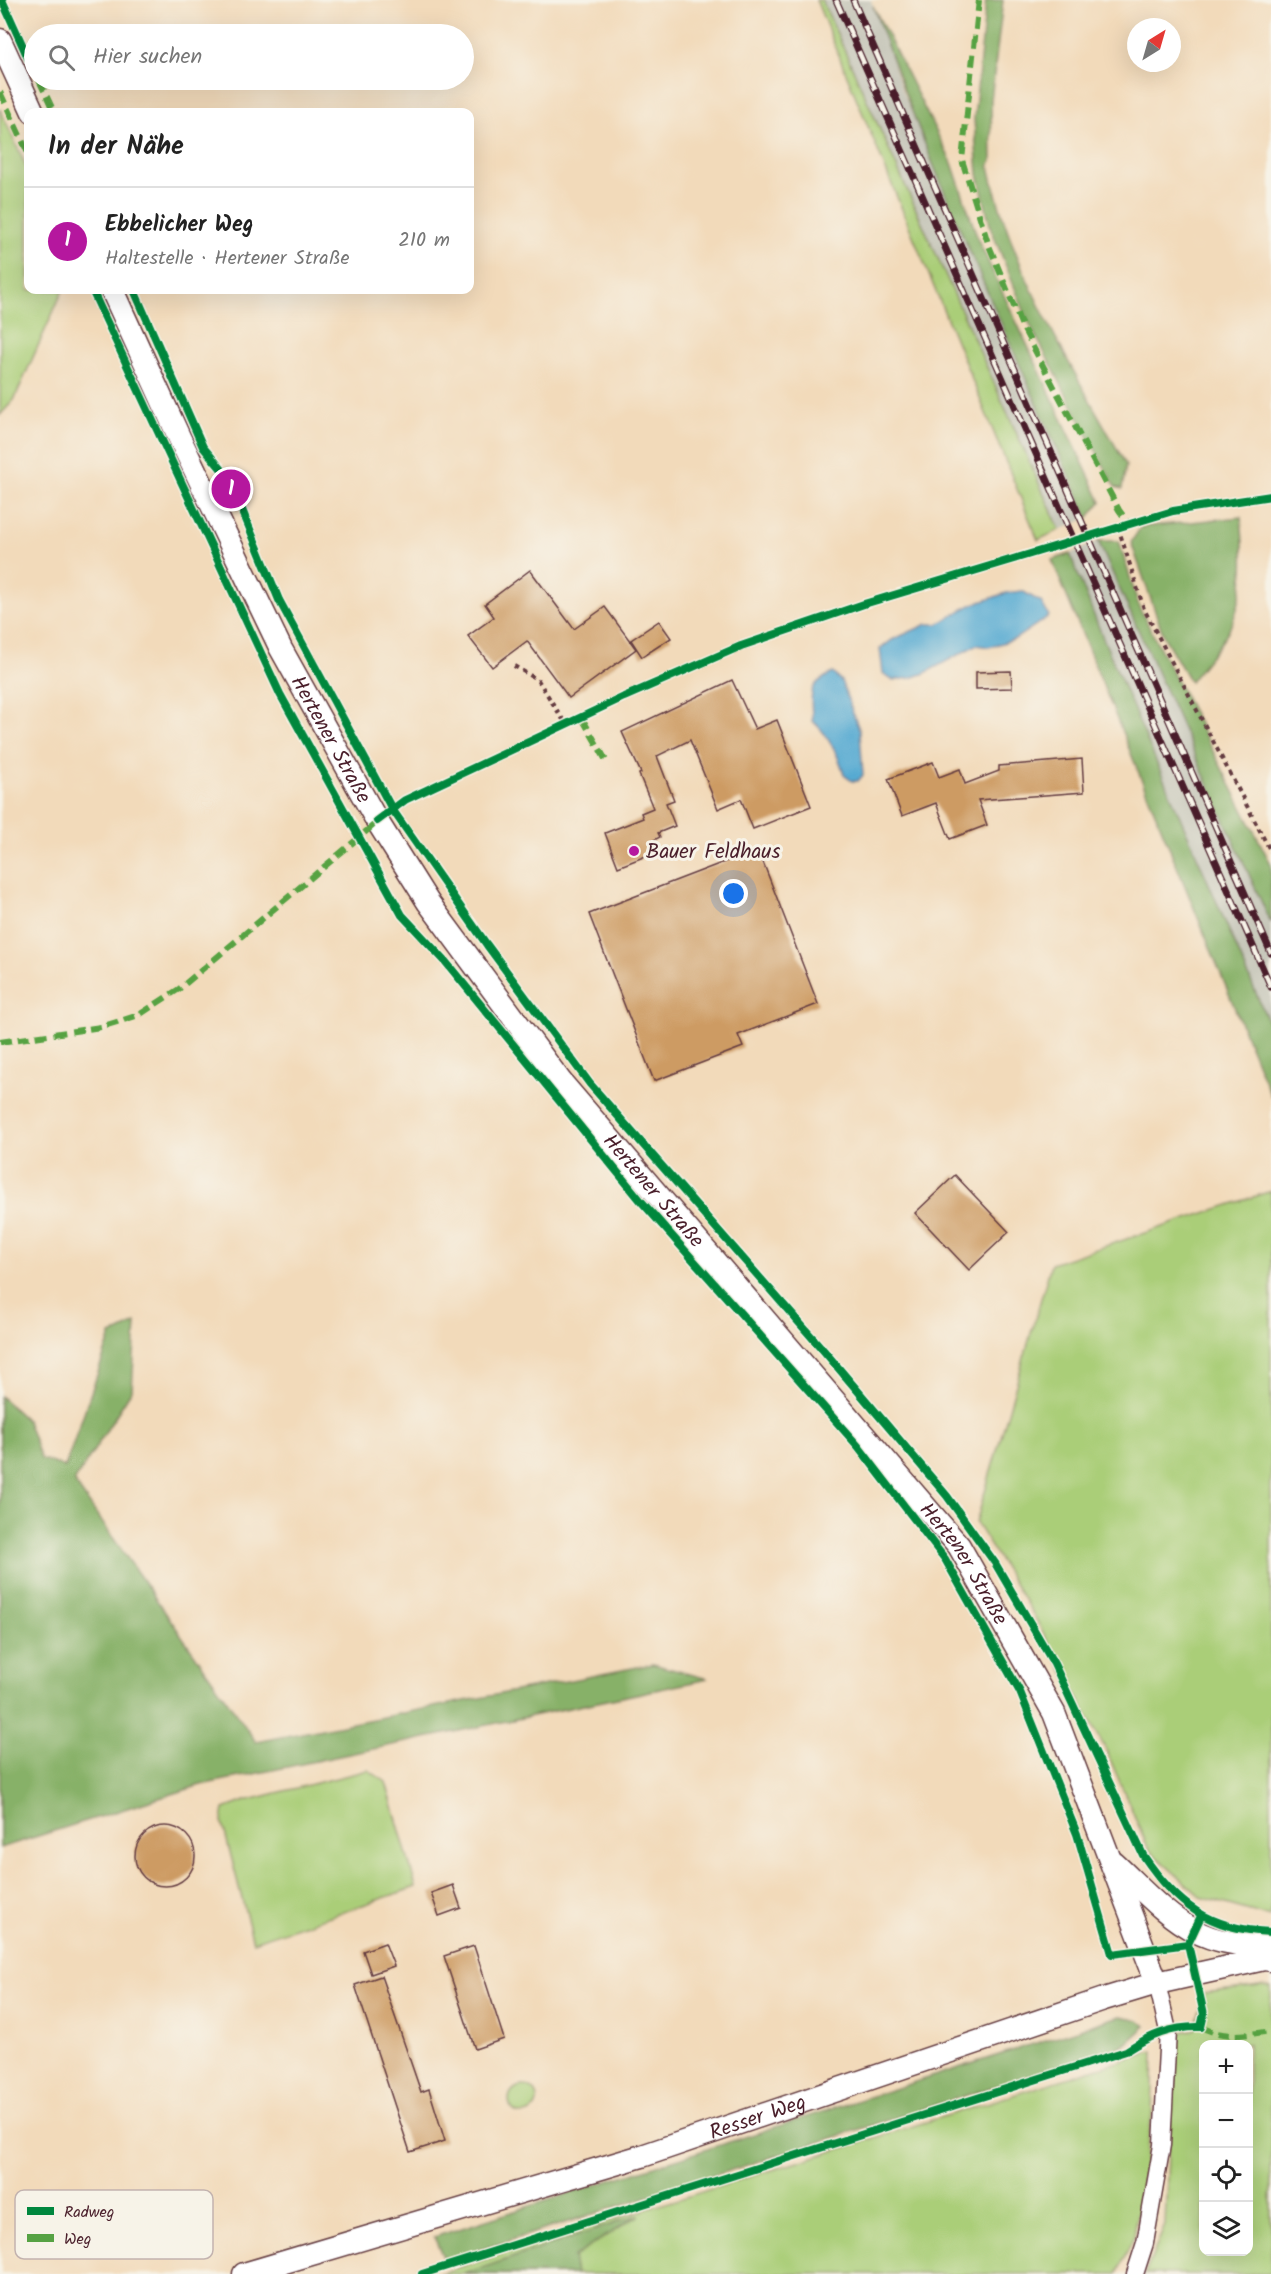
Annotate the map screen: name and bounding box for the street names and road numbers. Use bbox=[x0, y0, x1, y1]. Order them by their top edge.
street label: Hertener Straße bbox=[281, 670, 379, 810]
street label: Hertener Straße bbox=[594, 1127, 712, 1256]
street label: Hertener Straße bbox=[910, 1496, 1016, 1632]
street label: Resser Weg bbox=[705, 2086, 811, 2150]

